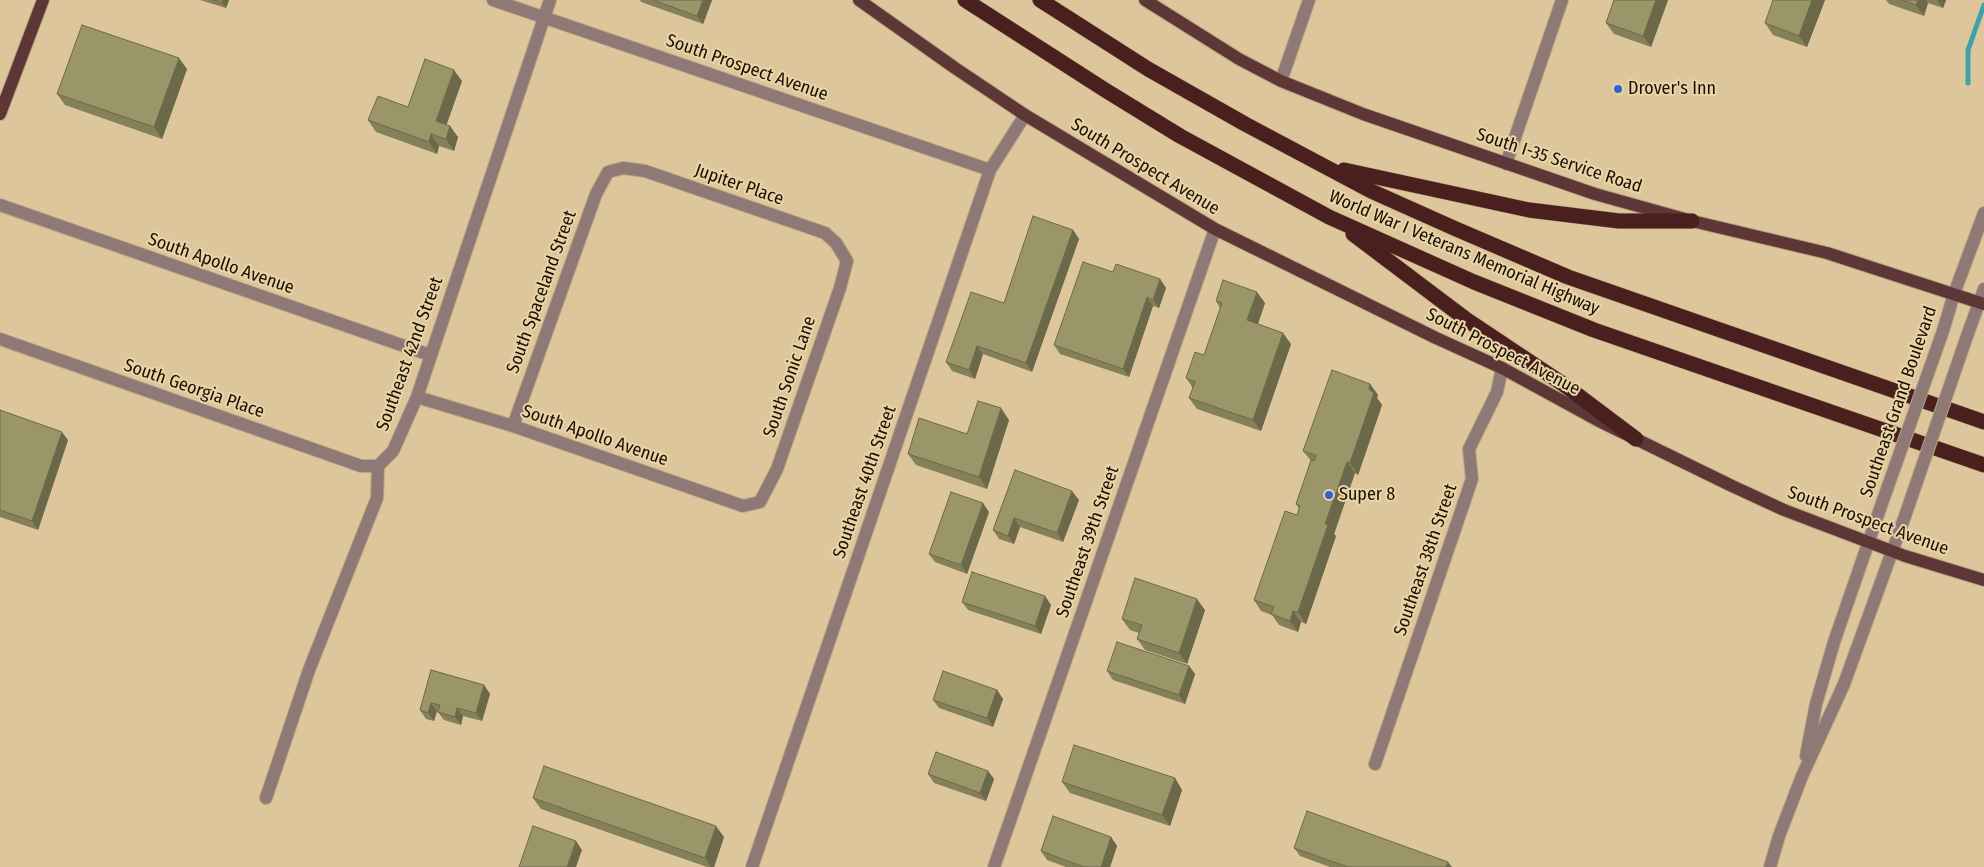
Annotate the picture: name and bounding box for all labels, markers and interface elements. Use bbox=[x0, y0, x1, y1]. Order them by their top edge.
street label: South Prospect Avenue bbox=[663, 30, 831, 106]
place label: Drover's Inn bbox=[1628, 78, 1716, 100]
marker: Drover's Inn bbox=[1612, 83, 1624, 95]
street label: South Prospect Avenue bbox=[1067, 114, 1223, 220]
street label: South I-35 Service Road bbox=[1474, 124, 1644, 198]
street label: Jupiter Place bbox=[692, 160, 786, 210]
street label: World War I Veterans Memorial Highway bbox=[1325, 186, 1603, 320]
street label: South Spaceland Street bbox=[502, 208, 582, 376]
street label: South Apollo Avenue bbox=[145, 229, 297, 299]
street label: Southeast 42nd Street bbox=[372, 274, 448, 434]
street label: South Prospect Avenue bbox=[1422, 304, 1584, 400]
street label: Southeast Grand Boulevard bbox=[1856, 304, 1942, 500]
street label: South Sonic Lane bbox=[759, 314, 821, 440]
street label: South Georgia Place bbox=[121, 355, 267, 423]
street label: South Apollo Avenue bbox=[519, 401, 671, 471]
street label: Southeast 40th Street bbox=[829, 403, 901, 561]
street label: Southeast 39th Street bbox=[1052, 463, 1124, 621]
street label: Southeast 38th Street bbox=[1390, 481, 1462, 639]
street label: South Prospect Avenue bbox=[1785, 482, 1951, 560]
place label: Super 8 bbox=[1339, 484, 1395, 506]
marker: Super 8 bbox=[1323, 489, 1335, 501]

